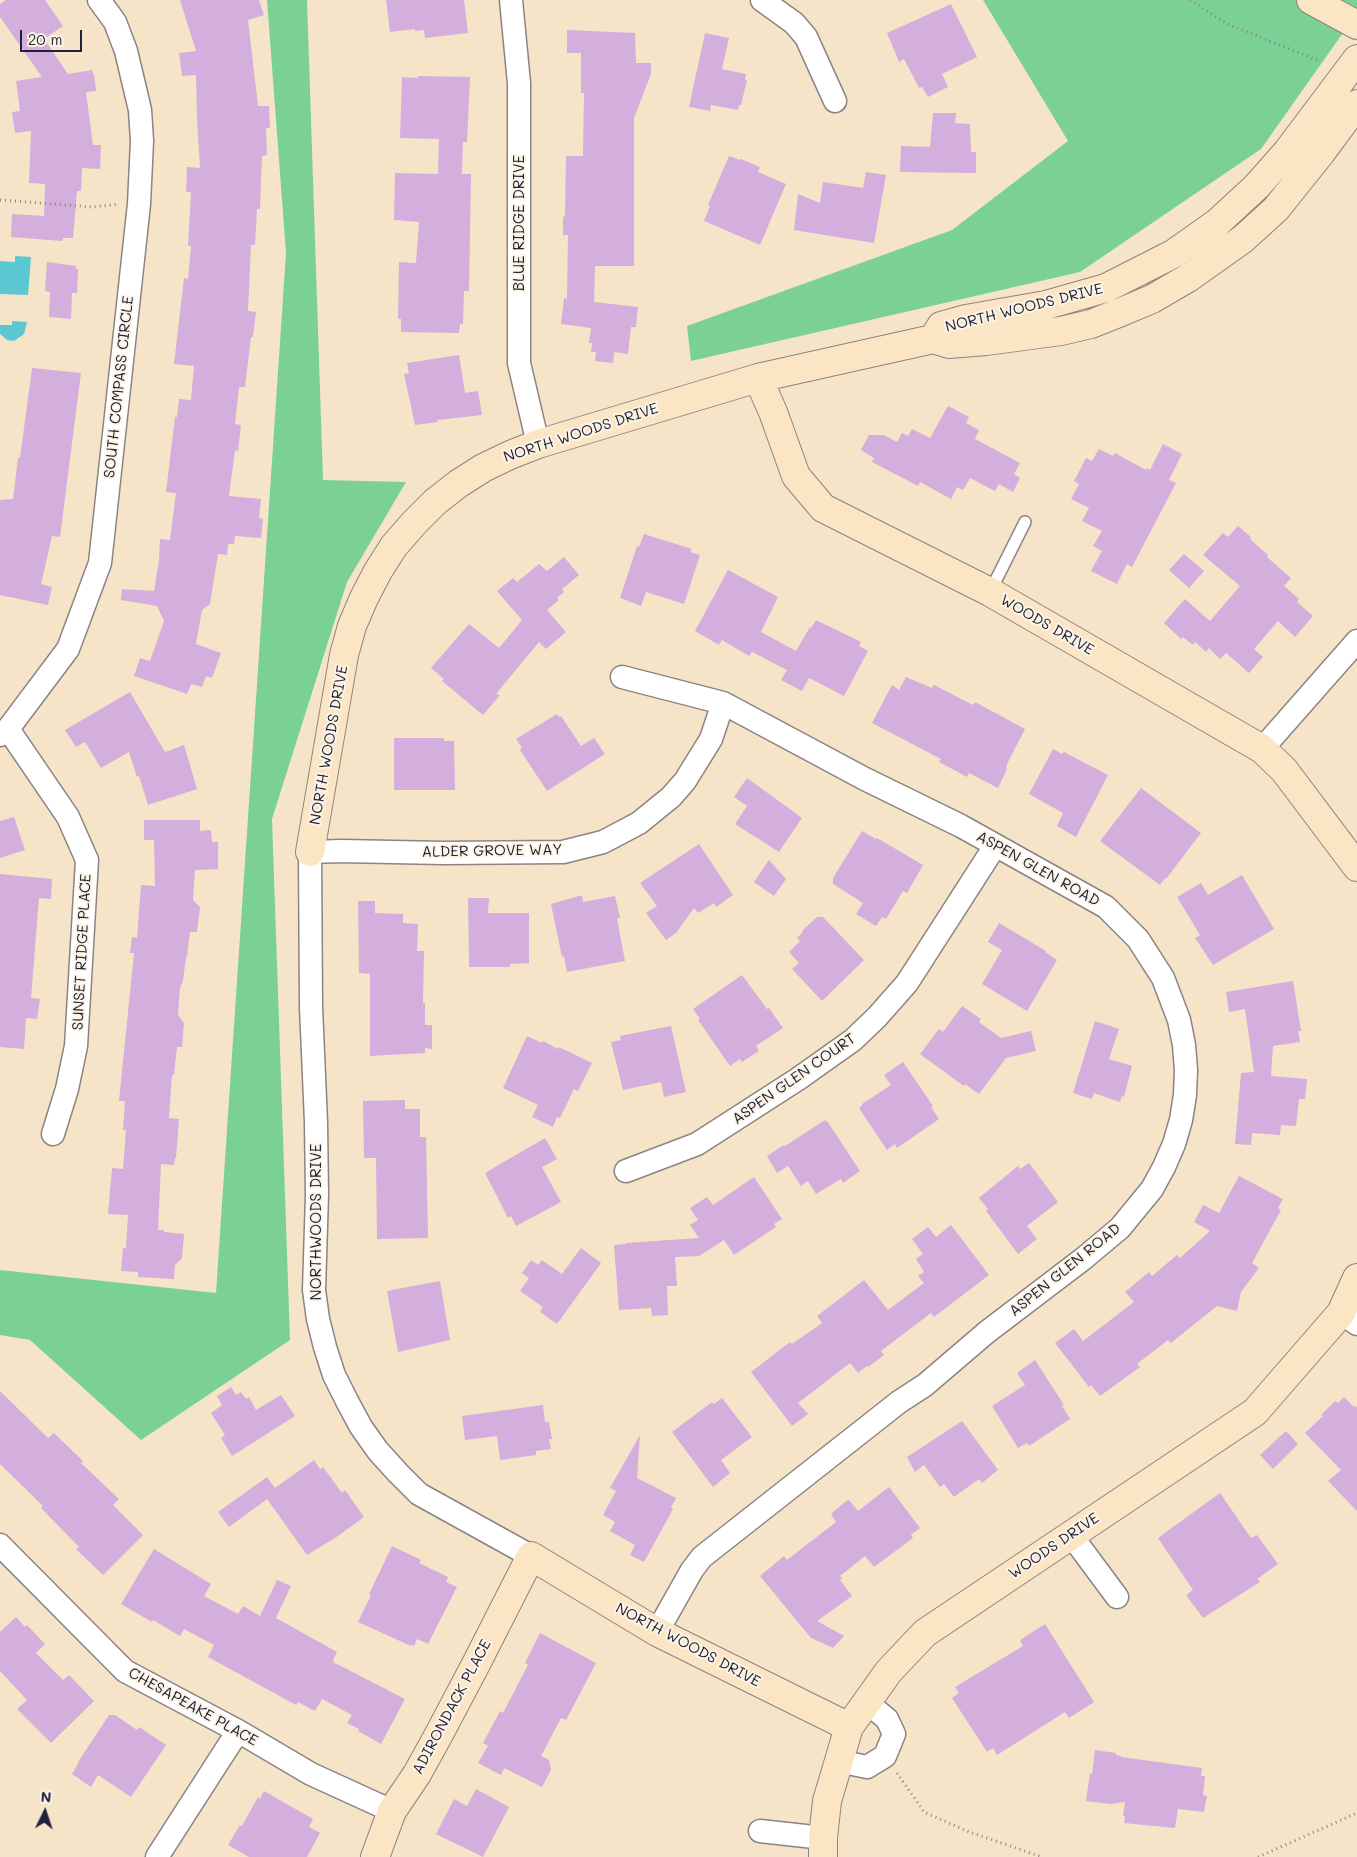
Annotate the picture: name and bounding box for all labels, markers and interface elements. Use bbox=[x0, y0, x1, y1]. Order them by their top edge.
scale bar bbox=[22, 20, 85, 52]
text: 20 m bbox=[28, 29, 62, 49]
street label: BLUE RIDGE DRIVE bbox=[510, 155, 528, 291]
street label: NORTH WOODS DRIVE bbox=[943, 280, 1105, 336]
street label: SOUTH COMPASS CIRCLE bbox=[100, 295, 138, 479]
street label: NORTH WOODS DRIVE bbox=[501, 399, 661, 467]
street label: WOODS DRIVE bbox=[997, 591, 1097, 659]
street label: NORTH WOODS DRIVE bbox=[306, 664, 352, 826]
street label: ASPEN GLEN ROAD bbox=[973, 828, 1103, 910]
street label: ALDER GROVE WAY bbox=[422, 841, 562, 861]
street label: SUNSET RIDGE PLACE bbox=[69, 873, 95, 1031]
street label: ASPEN GLEN COURT bbox=[729, 1030, 859, 1128]
street label: NORTHWOODS DRIVE bbox=[307, 1144, 325, 1300]
street label: ASPEN GLEN ROAD bbox=[1006, 1220, 1124, 1320]
street label: WOODS DRIVE bbox=[1005, 1509, 1103, 1583]
street label: NORTH WOODS DRIVE bbox=[612, 1599, 764, 1691]
street label: ADIRONDACK PLACE bbox=[409, 1637, 495, 1777]
street label: CHESAPEAKE PLACE bbox=[125, 1664, 261, 1750]
north arrow bbox=[20, 1787, 70, 1837]
text: N bbox=[40, 1787, 52, 1806]

